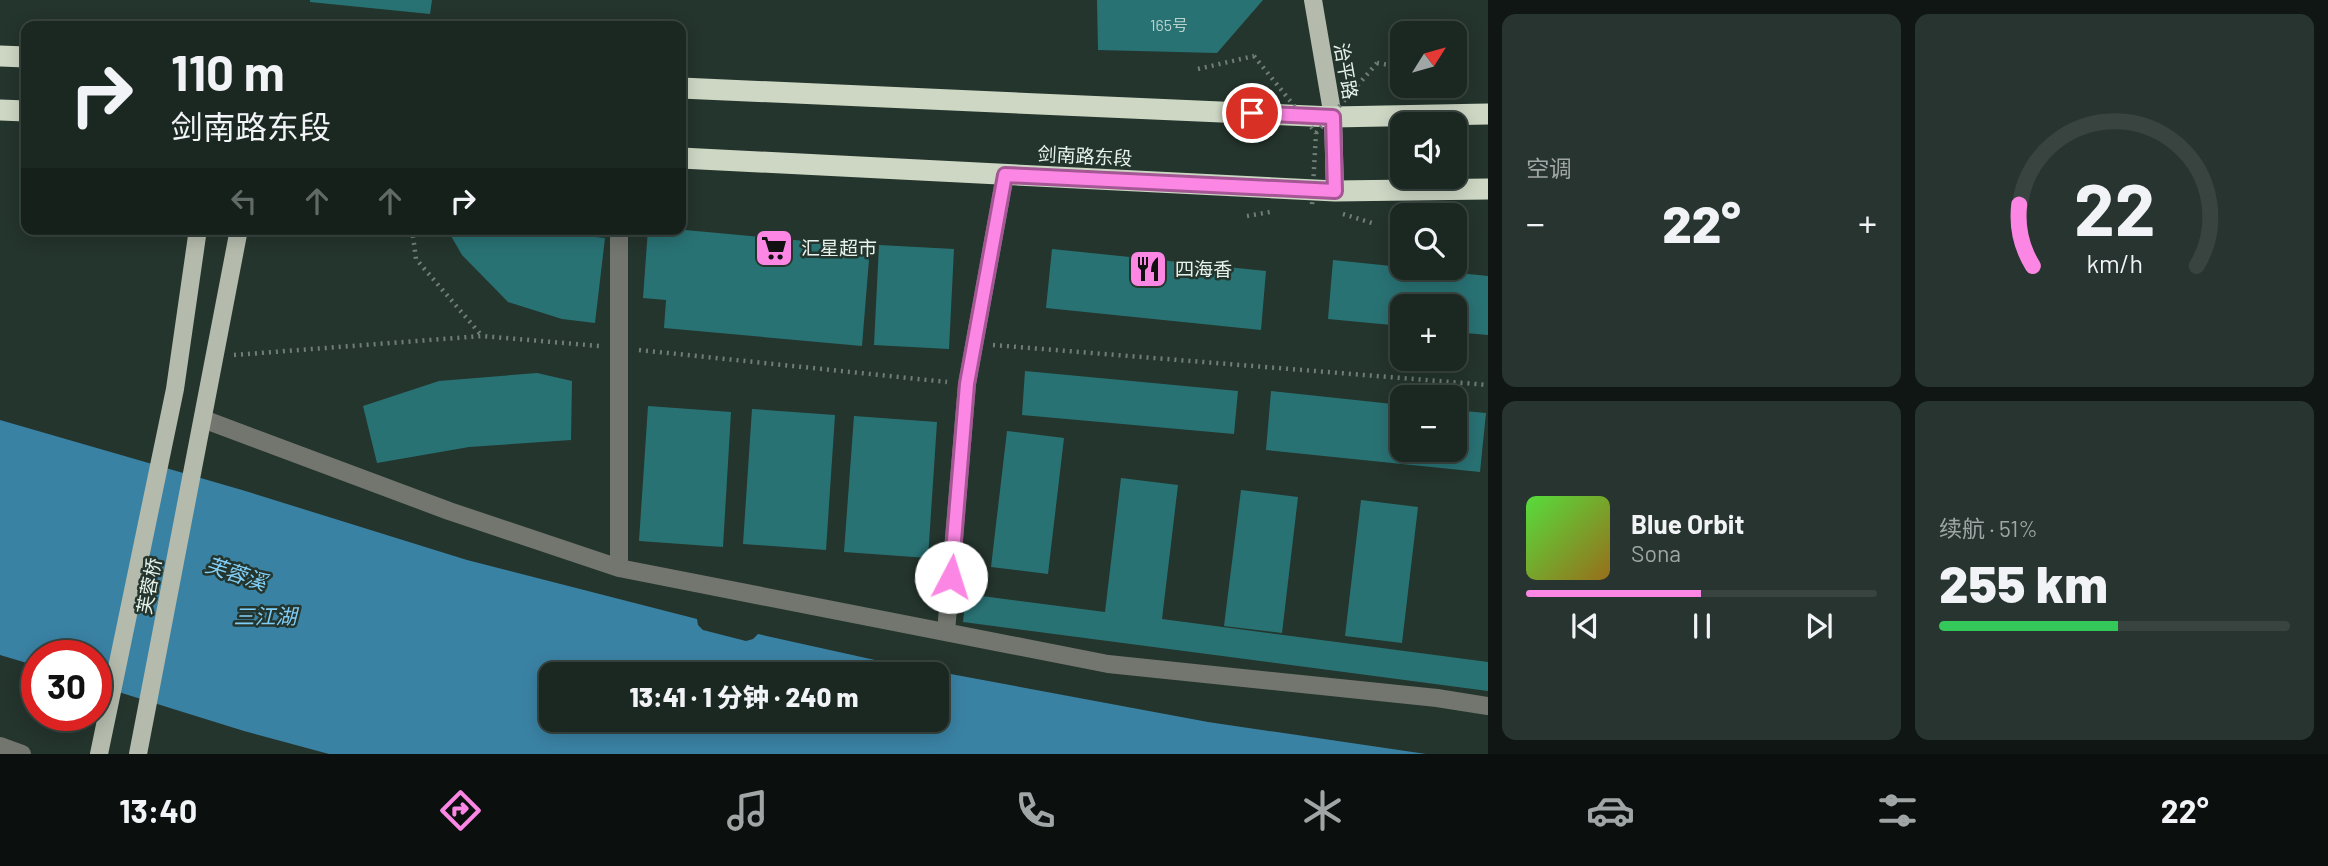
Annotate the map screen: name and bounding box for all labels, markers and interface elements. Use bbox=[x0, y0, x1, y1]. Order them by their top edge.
house number: 165号 bbox=[1150, 15, 1188, 34]
north arrow bbox=[1390, 21, 1466, 98]
map controls bbox=[1390, 21, 1467, 462]
street label: 治平路 bbox=[1330, 41, 1363, 101]
text: 110 m bbox=[171, 42, 285, 101]
icon: right bbox=[56, 49, 147, 140]
pin bbox=[1222, 83, 1282, 143]
icon: arrive bbox=[1233, 94, 1271, 132]
text: 剑南路东段 bbox=[171, 107, 331, 145]
button: sound bbox=[1390, 112, 1467, 189]
street label: 剑南路东段 bbox=[1037, 142, 1133, 169]
text: 空调 bbox=[1526, 154, 1572, 182]
text: 22 bbox=[2074, 164, 2155, 252]
icon: left bbox=[225, 182, 263, 220]
icon: ahead bbox=[298, 182, 336, 220]
icon: ahead bbox=[371, 182, 409, 220]
icon: right bbox=[444, 182, 482, 220]
text: 22° bbox=[1662, 191, 1741, 253]
text: − bbox=[1526, 199, 1545, 245]
text: + bbox=[1858, 199, 1877, 245]
button: search bbox=[1390, 203, 1467, 280]
supermarket icon: 汇星超市 bbox=[753, 227, 795, 269]
place label: 汇星超市 bbox=[801, 236, 877, 259]
restaurant icon: 四海香 bbox=[1127, 248, 1169, 290]
text: km/h bbox=[2086, 248, 2143, 278]
place label: 四海香 bbox=[1175, 257, 1232, 280]
button: + bbox=[1390, 294, 1467, 371]
button: − bbox=[1390, 385, 1467, 462]
text: Blue Orbit bbox=[1631, 508, 1744, 539]
text: 续航 · 51% bbox=[1939, 514, 2038, 542]
text: Sona bbox=[1631, 539, 1681, 567]
position arrow bbox=[914, 540, 988, 614]
water label: 芙蓉溪 bbox=[203, 551, 272, 595]
text: 255 km bbox=[1939, 551, 2108, 613]
street label: 芙蓉桥 bbox=[132, 556, 165, 616]
water label: 三江湖 bbox=[234, 603, 299, 628]
icon: previous bbox=[1566, 607, 1604, 645]
icon: pause bbox=[1683, 607, 1721, 645]
icon: next bbox=[1800, 607, 1838, 645]
speed limit sign: 30 bbox=[21, 640, 112, 731]
text: 13:41 · 1 分钟 · 240 m bbox=[630, 681, 858, 712]
icon: directions bbox=[436, 786, 485, 835]
icon: music bbox=[723, 786, 772, 835]
icon: phone bbox=[1011, 786, 1060, 835]
icon: climate bbox=[1298, 786, 1347, 835]
icon: car bbox=[1586, 786, 1635, 835]
icon: filters bbox=[1873, 786, 1922, 835]
text: 13:40 bbox=[119, 791, 197, 829]
text: 22° bbox=[2161, 791, 2209, 829]

